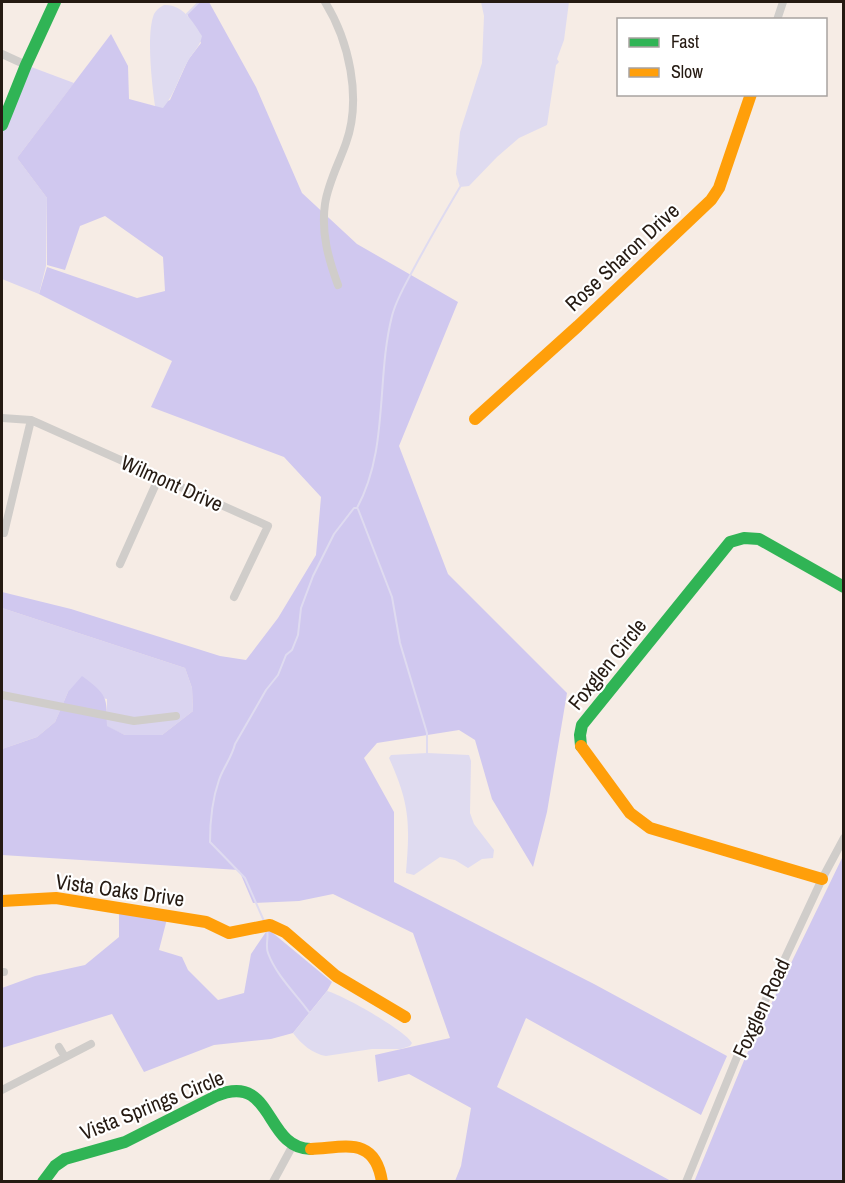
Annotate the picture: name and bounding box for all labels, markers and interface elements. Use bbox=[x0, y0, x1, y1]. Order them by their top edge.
legend bbox=[617, 18, 827, 96]
text: Fast bbox=[671, 29, 699, 54]
text: Slow bbox=[671, 59, 703, 84]
street label: Rose Sharon Drive bbox=[559, 196, 685, 318]
street label: Wilmont Drive bbox=[116, 448, 228, 518]
street label: Foxglen Circle bbox=[561, 612, 653, 716]
street label: Vista Oaks Drive bbox=[54, 867, 186, 913]
street label: Foxglen Road bbox=[725, 954, 797, 1062]
street label: Vista Springs Circle bbox=[76, 1063, 228, 1147]

